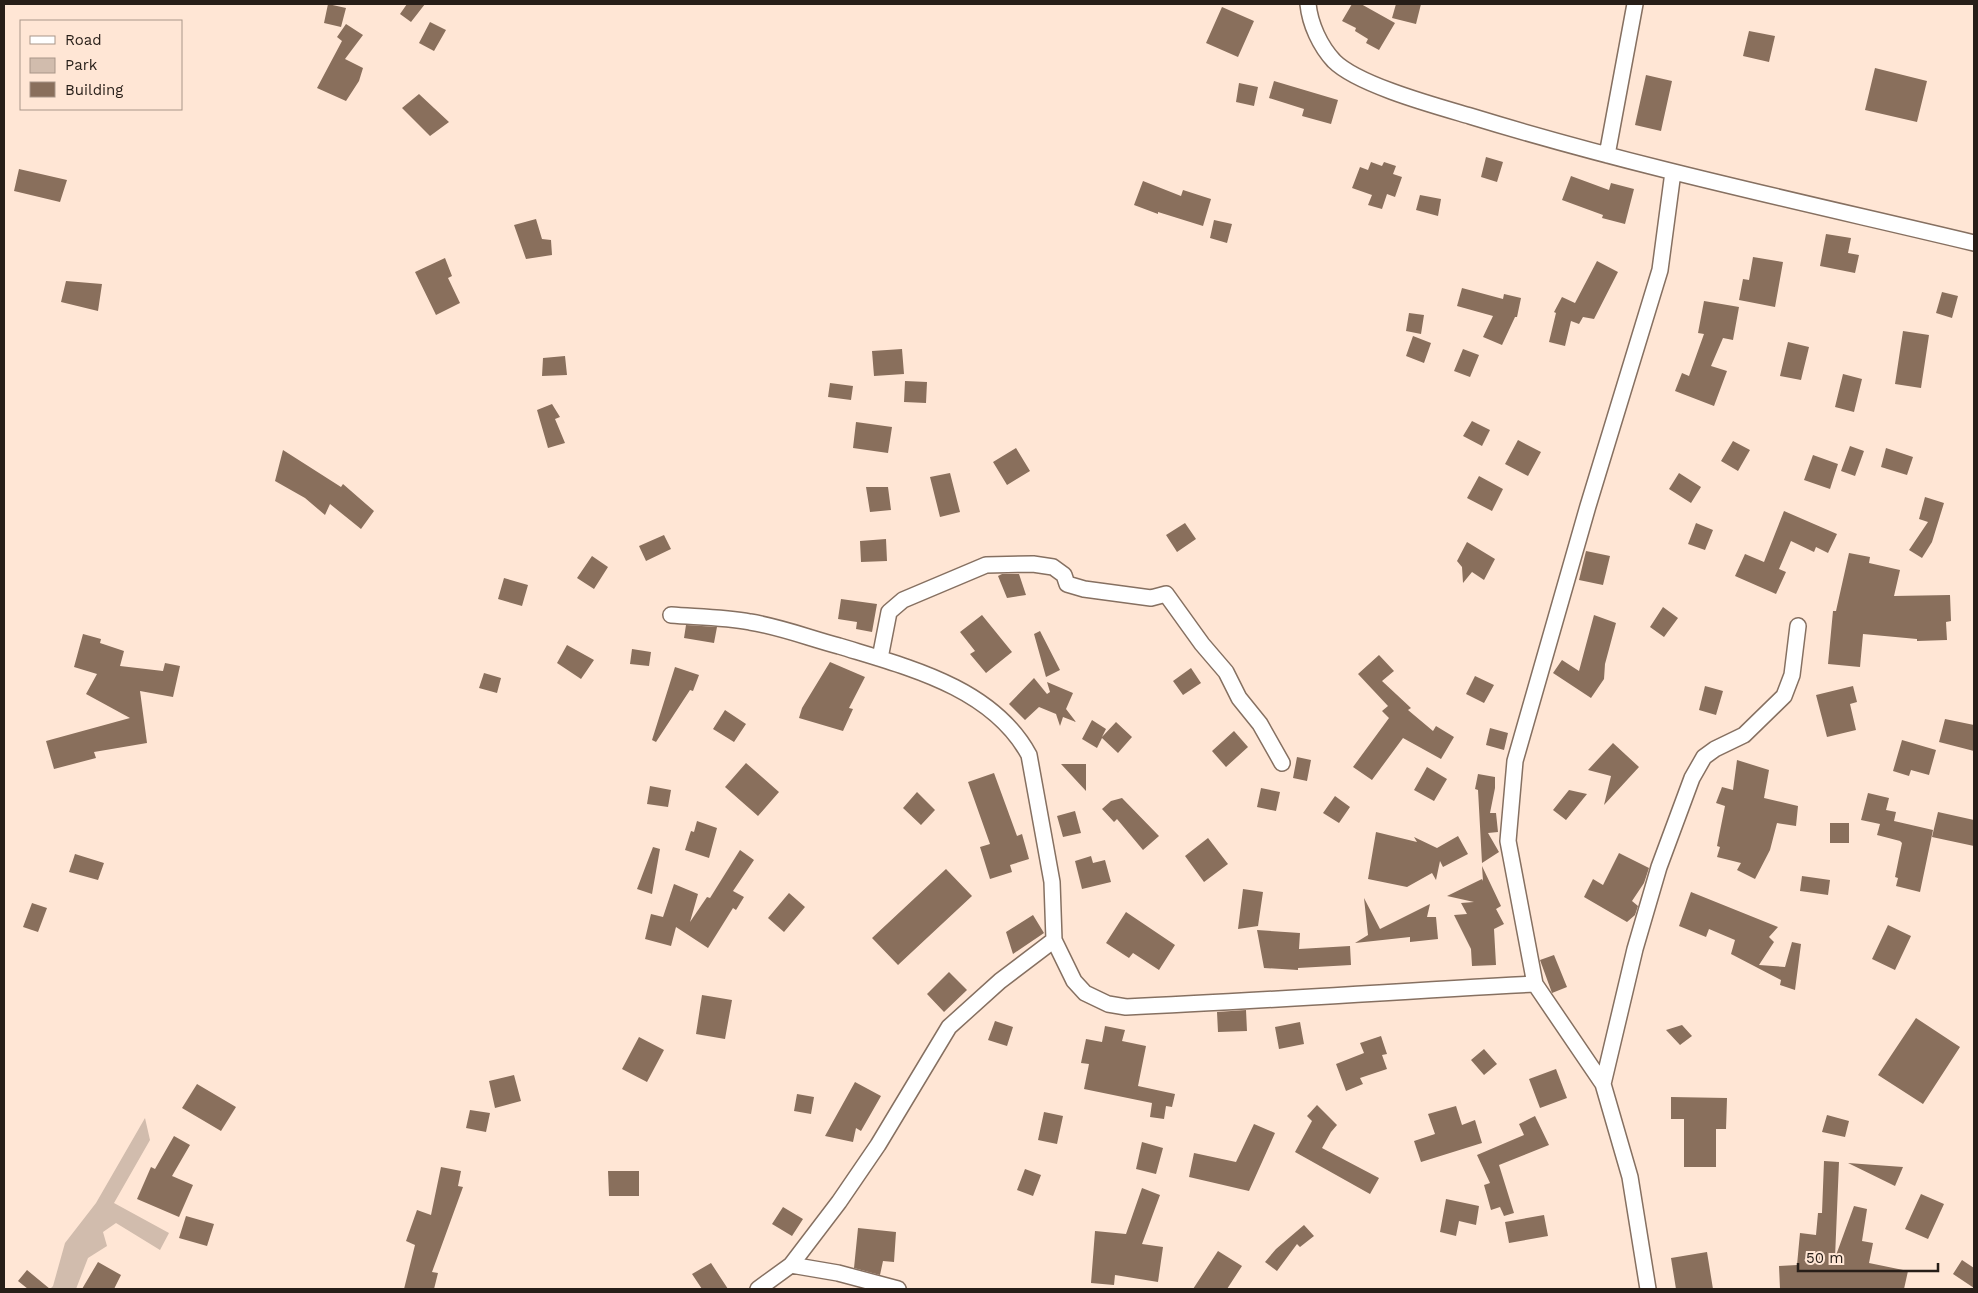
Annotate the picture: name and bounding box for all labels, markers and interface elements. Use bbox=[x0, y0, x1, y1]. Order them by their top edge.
legend bbox=[20, 20, 182, 110]
text: Road bbox=[65, 31, 102, 49]
text: Park bbox=[65, 56, 98, 74]
text: Building bbox=[65, 81, 123, 99]
scale bar bbox=[1798, 1240, 1938, 1272]
text: 50 m bbox=[1806, 1249, 1843, 1267]

